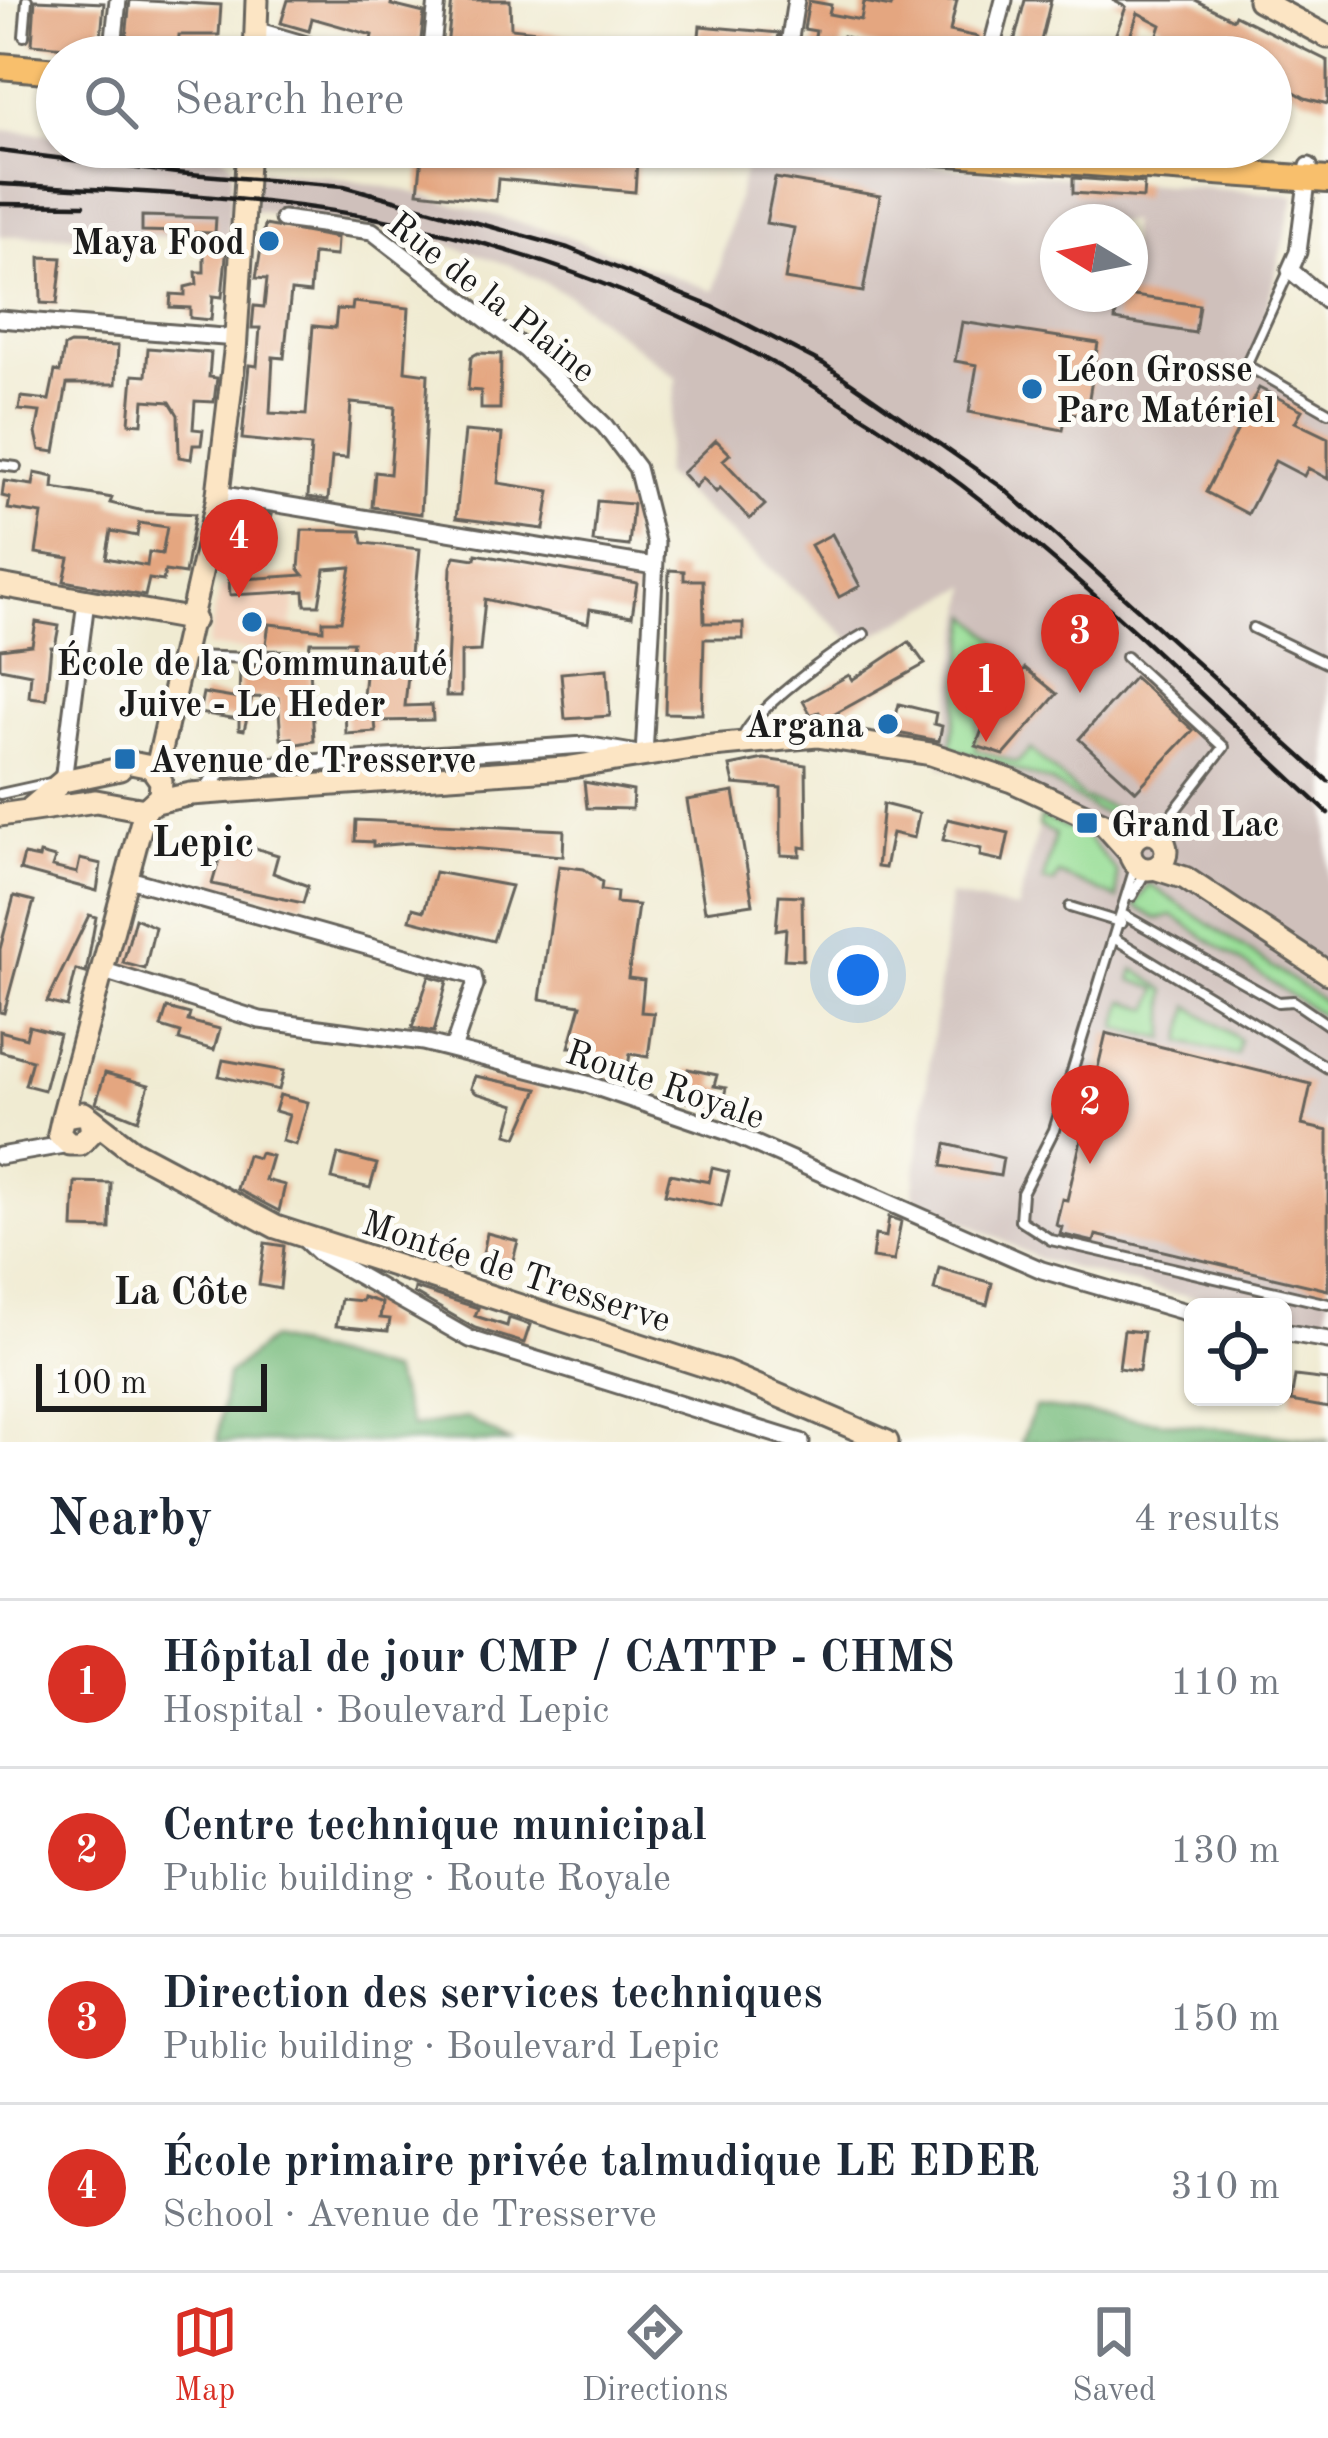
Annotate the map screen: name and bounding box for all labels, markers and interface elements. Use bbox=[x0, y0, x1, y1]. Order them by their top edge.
search box bbox=[36, 36, 1292, 168]
icon: search bbox=[78, 69, 144, 135]
text: Search here bbox=[174, 79, 404, 124]
north arrow bbox=[1040, 204, 1148, 312]
street label: Rue de la Plaine bbox=[380, 207, 601, 391]
place label: Maya Food bbox=[72, 227, 245, 263]
marker: Maya Food bbox=[256, 228, 282, 254]
place label: Léon Grosse Parc Matériel bbox=[1056, 354, 1275, 431]
marker: Léon Grosse Parc Matériel bbox=[1019, 376, 1045, 402]
pin: 4 bbox=[200, 499, 278, 598]
pin: 3 bbox=[1041, 594, 1119, 693]
marker: École de la Communauté Juive - Le Heder bbox=[239, 609, 265, 635]
place label: École de la Communauté Juive - Le Heder bbox=[56, 640, 448, 725]
pin: 1 bbox=[947, 643, 1025, 742]
place label: Argana bbox=[745, 710, 864, 746]
marker: Argana bbox=[875, 711, 901, 737]
place label: Avenue de Tresserve bbox=[149, 745, 477, 781]
marker: Avenue de Tresserve bbox=[112, 746, 138, 772]
place label: Grand Lac bbox=[1111, 809, 1280, 845]
marker: Grand Lac bbox=[1074, 810, 1100, 836]
district label: Lepic bbox=[152, 824, 254, 866]
your location bbox=[828, 945, 888, 1005]
street label: Route Royale bbox=[561, 1036, 769, 1138]
pin: 2 bbox=[1051, 1065, 1129, 1164]
street label: Montée de Tresserve bbox=[357, 1207, 675, 1341]
district label: La Côte bbox=[114, 1274, 248, 1313]
map controls bbox=[1184, 1298, 1292, 1406]
button: locate bbox=[1184, 1298, 1292, 1406]
scale bar bbox=[36, 1358, 267, 1411]
text: 100 m bbox=[54, 1368, 147, 1401]
text: Nearby bbox=[48, 1495, 213, 1546]
text: 4 results bbox=[1134, 1500, 1280, 1539]
text: Hôpital de jour CMP / CATTP - CHMS bbox=[162, 1637, 955, 1682]
text: 1 bbox=[76, 1664, 98, 1703]
text: 110 m bbox=[1170, 1664, 1280, 1703]
text: Hospital · Boulevard Lepic bbox=[162, 1692, 609, 1731]
text: Centre technique municipal bbox=[162, 1805, 707, 1850]
text: 2 bbox=[76, 1832, 98, 1871]
text: 130 m bbox=[1170, 1832, 1280, 1871]
text: Public building · Route Royale bbox=[162, 1860, 671, 1899]
text: Direction des services techniques bbox=[162, 1973, 823, 2018]
text: 3 bbox=[76, 2000, 98, 2039]
text: 150 m bbox=[1170, 2000, 1280, 2039]
text: Public building · Boulevard Lepic bbox=[162, 2028, 719, 2067]
text: École primaire privée talmudique LE EDER bbox=[162, 2141, 1039, 2186]
text: 4 bbox=[76, 2168, 98, 2207]
text: 310 m bbox=[1170, 2168, 1280, 2207]
text: School · Avenue de Tresserve bbox=[162, 2196, 657, 2235]
tab: Map bbox=[172, 2299, 238, 2412]
tab: Directions bbox=[582, 2299, 728, 2412]
tab: Saved bbox=[1072, 2299, 1156, 2412]

